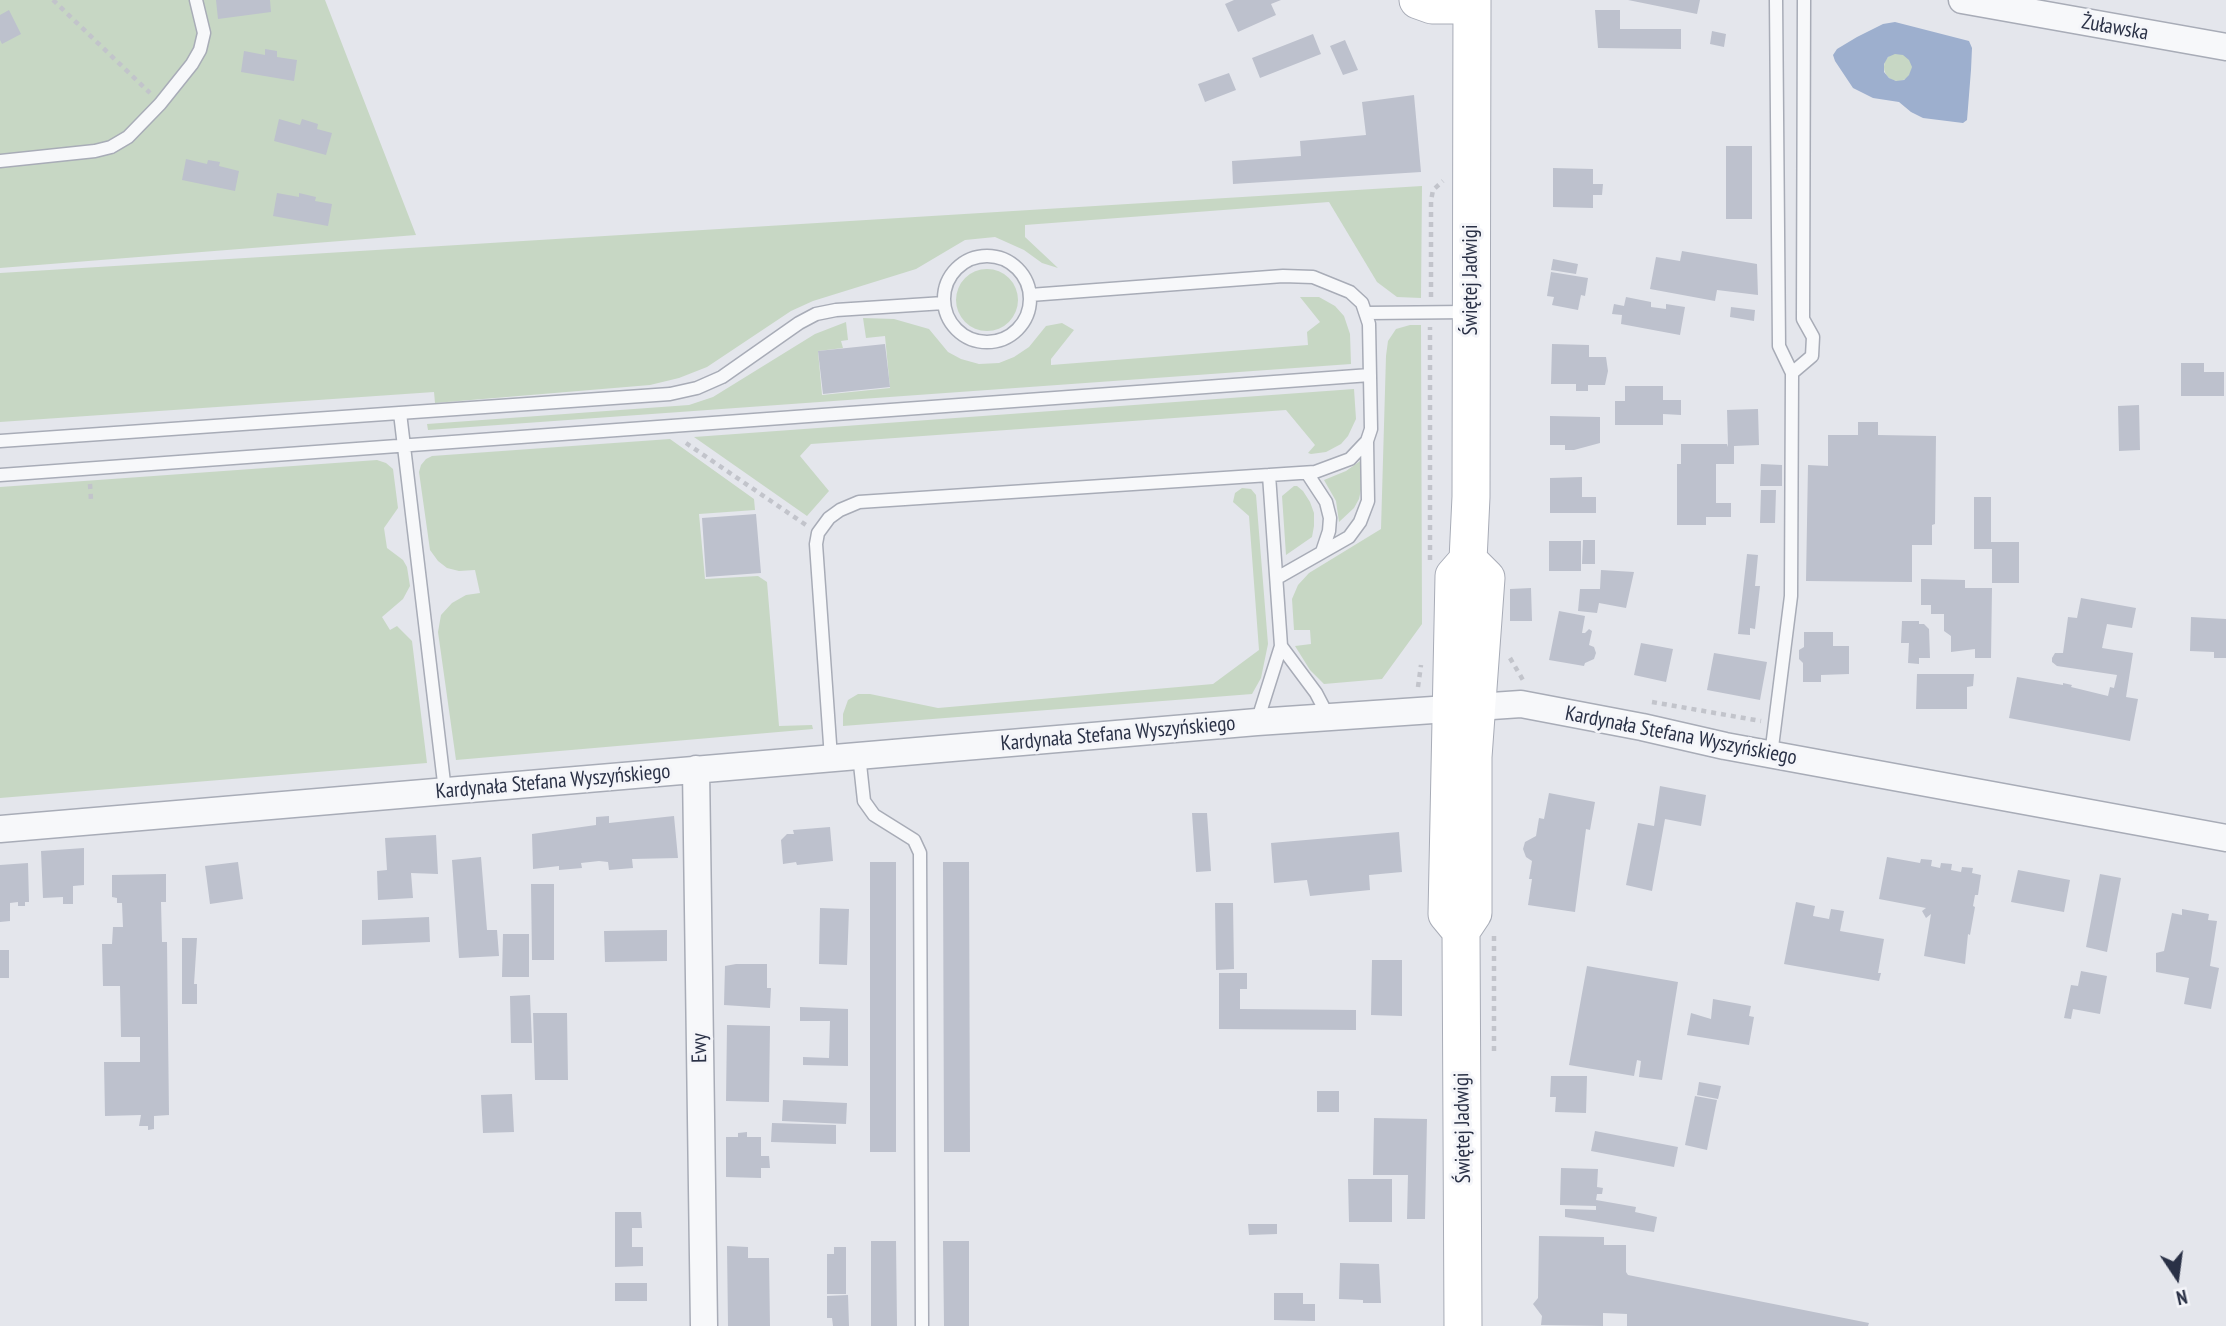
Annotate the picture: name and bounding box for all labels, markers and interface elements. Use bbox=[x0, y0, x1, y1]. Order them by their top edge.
street label: Żuławska bbox=[2080, 10, 2150, 46]
street label: Świętej Jadwigi bbox=[1458, 225, 1484, 335]
street label: Kardynała Stefana Wyszyńskiego bbox=[1563, 701, 1799, 771]
street label: Kardynała Stefana Wyszyńskiego bbox=[1000, 711, 1236, 757]
street label: Kardynała Stefana Wyszyńskiego bbox=[435, 759, 671, 805]
street label: Ewy bbox=[687, 1033, 713, 1063]
street label: Świętej Jadwigi bbox=[1449, 1072, 1477, 1184]
north arrow bbox=[2142, 1242, 2212, 1312]
text: N bbox=[2174, 1285, 2189, 1310]

